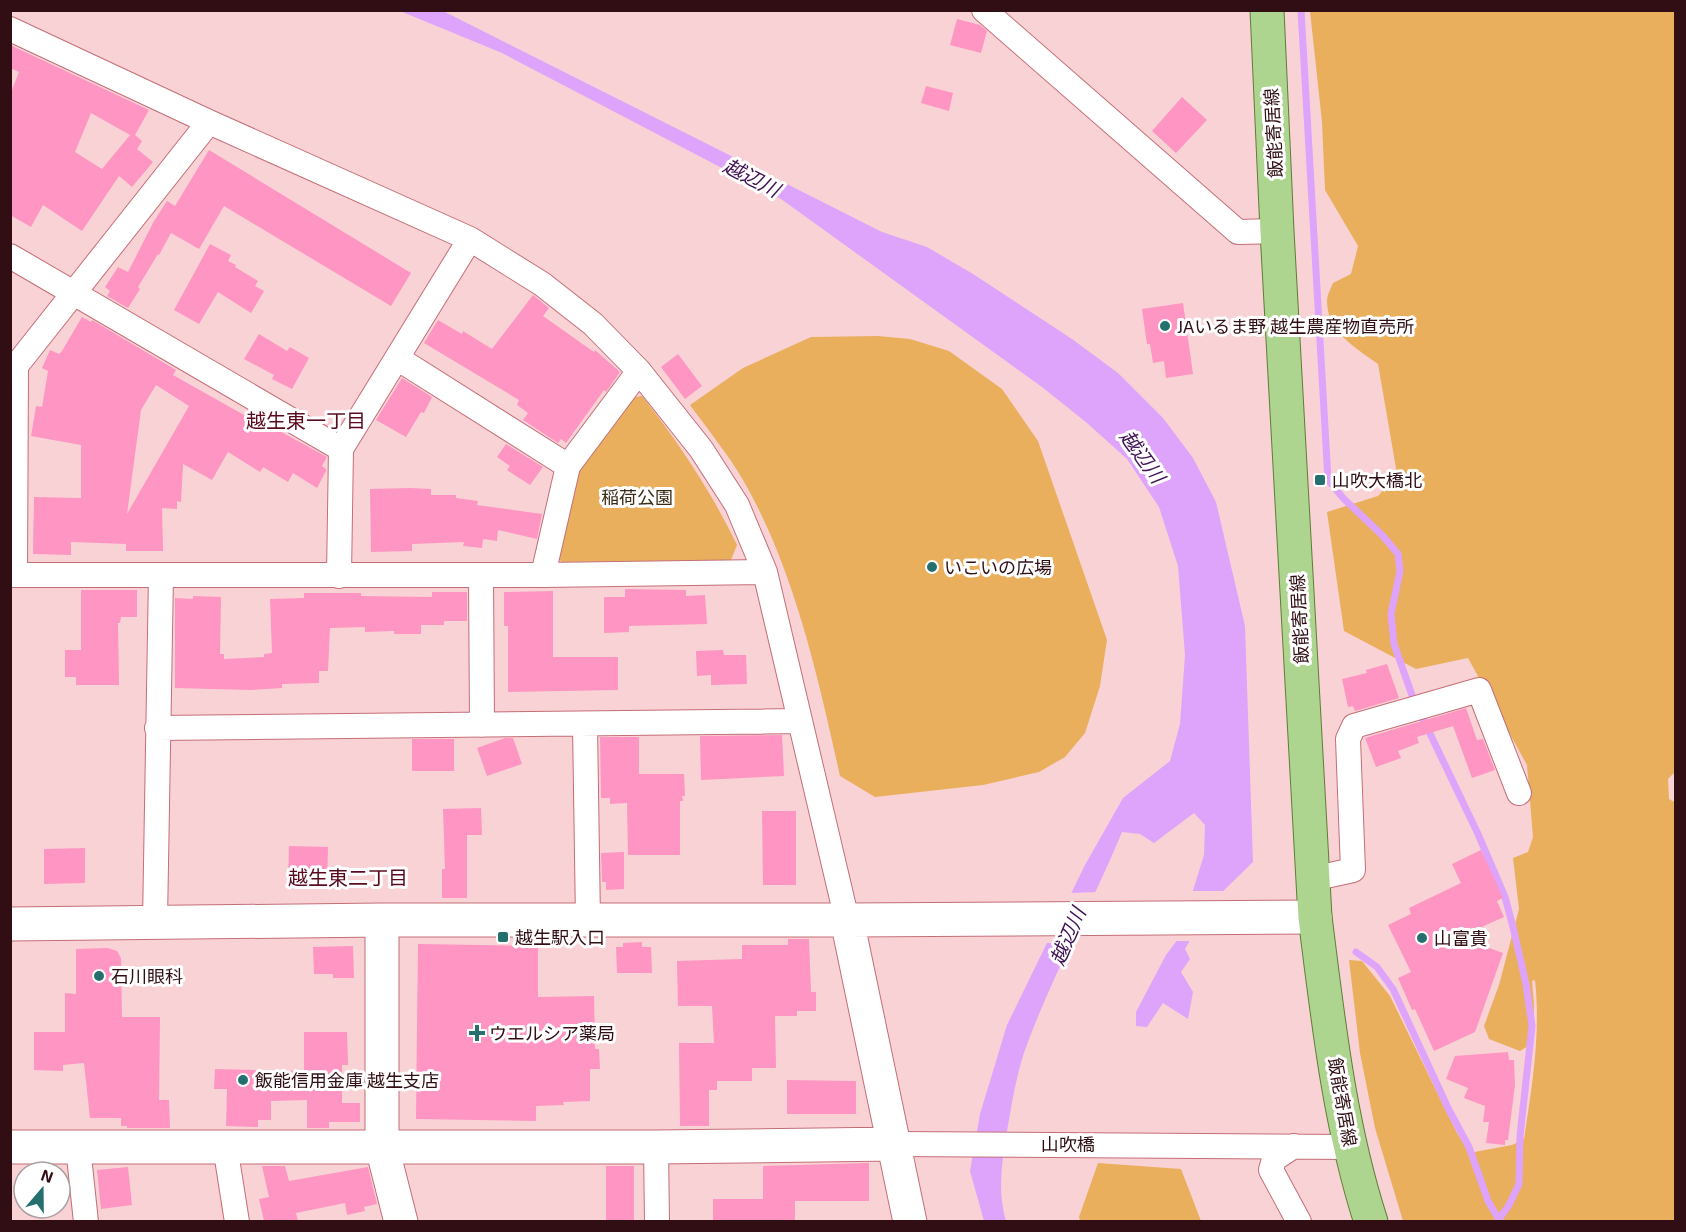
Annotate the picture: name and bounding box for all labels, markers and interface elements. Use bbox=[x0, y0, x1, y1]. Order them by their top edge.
street label: 飯能寄居線 bbox=[1260, 87, 1286, 179]
water label: 越辺川 bbox=[720, 153, 786, 202]
place label: JAいるま野 越生農産物直売所 bbox=[1177, 315, 1414, 337]
marker: JAいるま野 越生農産物直売所 bbox=[1158, 319, 1172, 333]
district label: 越生東一丁目 bbox=[246, 408, 366, 432]
water label: 越辺川 bbox=[1116, 425, 1172, 489]
place label: 山吹大橋北 bbox=[1332, 469, 1422, 491]
marker: 山吹大橋北 bbox=[1313, 473, 1327, 487]
park label: 稲荷公園 bbox=[601, 486, 673, 508]
place label: いこいの広場 bbox=[944, 556, 1052, 578]
marker: いこいの広場 bbox=[925, 560, 939, 574]
street label: 飯能寄居線 bbox=[1286, 573, 1312, 665]
district label: 越生東二丁目 bbox=[288, 865, 408, 889]
water label: 越辺川 bbox=[1044, 902, 1091, 968]
place label: 越生駅入口 bbox=[515, 926, 605, 948]
place label: 山富貴 bbox=[1434, 927, 1488, 949]
marker: 越生駅入口 bbox=[496, 930, 510, 944]
marker: 山富貴 bbox=[1415, 931, 1429, 945]
place label: 石川眼科 bbox=[111, 965, 183, 987]
marker: 石川眼科 bbox=[92, 969, 106, 983]
place label: ウエルシア薬局 bbox=[489, 1022, 615, 1044]
marker: ウエルシア薬局 bbox=[470, 1026, 484, 1040]
street label: 飯能寄居線 bbox=[1324, 1056, 1362, 1148]
place label: 飯能信用金庫 越生支店 bbox=[255, 1069, 439, 1091]
marker: 飯能信用金庫 越生支店 bbox=[236, 1073, 250, 1087]
street label: 山吹橋 bbox=[1041, 1133, 1095, 1155]
north arrow bbox=[12, 1160, 72, 1220]
text: N bbox=[39, 1165, 56, 1186]

